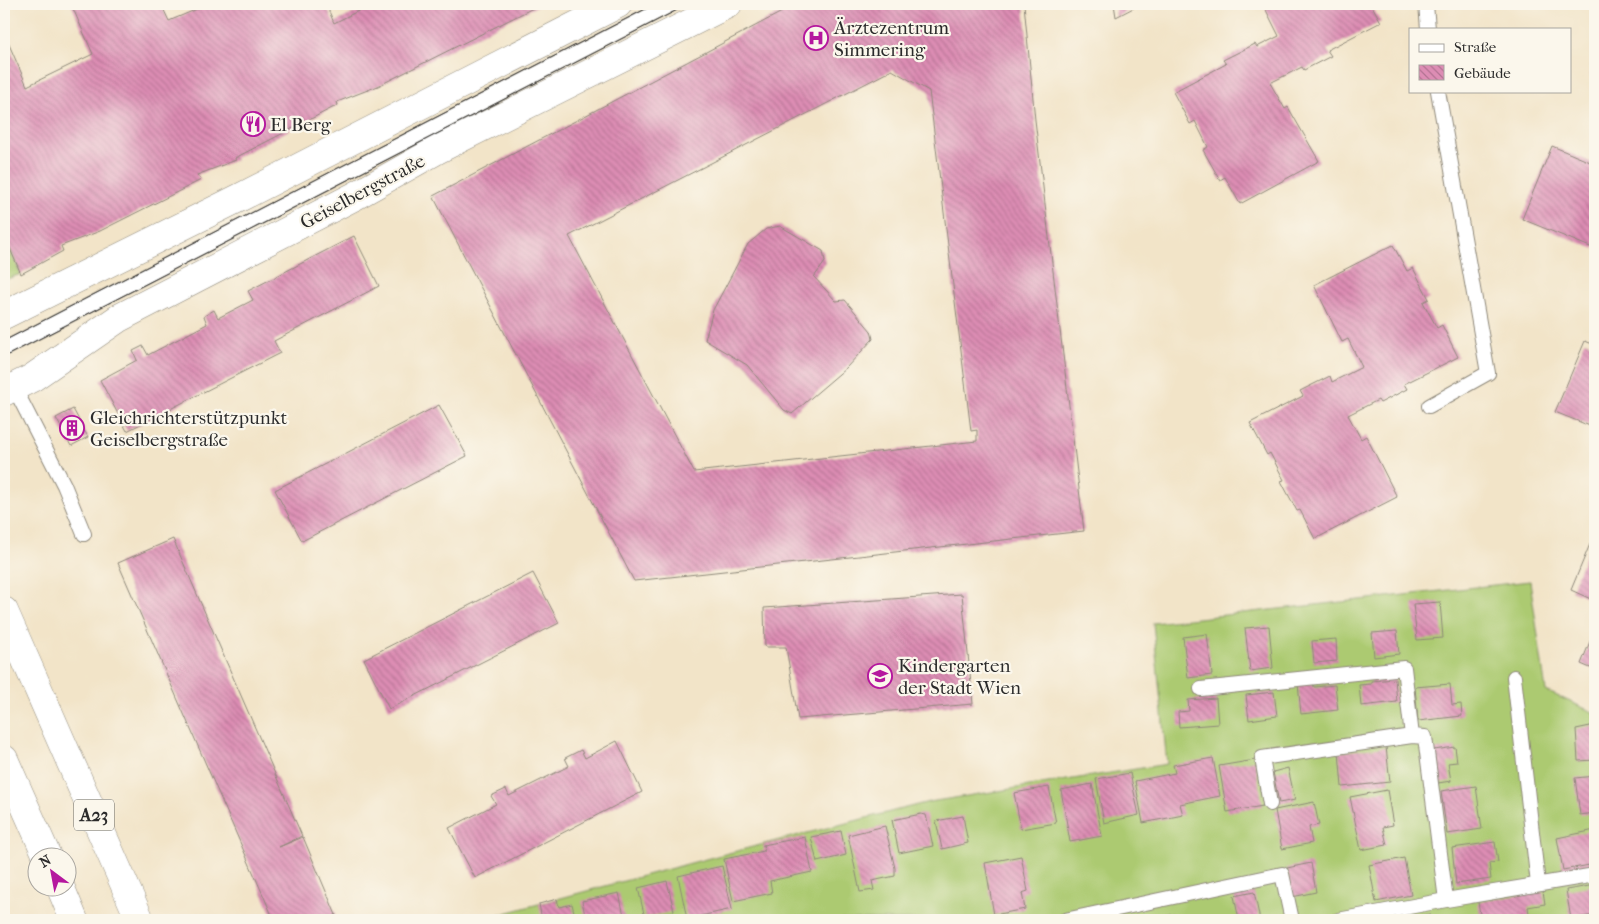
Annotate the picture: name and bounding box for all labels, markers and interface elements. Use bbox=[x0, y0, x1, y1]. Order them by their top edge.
place label: Ärztezentrum Simmering bbox=[833, 17, 949, 61]
hospital icon: Ärztezentrum Simmering bbox=[803, 25, 829, 51]
legend bbox=[1409, 28, 1572, 92]
text: Straße bbox=[1454, 38, 1497, 56]
text: Gebäude bbox=[1454, 64, 1511, 82]
restaurant icon: El Berg bbox=[240, 111, 266, 137]
place label: El Berg bbox=[270, 114, 332, 136]
street label: Geiselbergstraße bbox=[296, 150, 429, 234]
place label: Gleichrichterstützpunkt Geiselbergstraße bbox=[90, 407, 287, 451]
building icon: Gleichrichterstützpunkt Geiselbergstraße bbox=[59, 415, 85, 441]
place label: Kindergarten der Stadt Wien bbox=[898, 655, 1021, 699]
school or university icon: Kindergarten der Stadt Wien bbox=[867, 663, 893, 689]
road number: A23 bbox=[74, 800, 114, 830]
north arrow bbox=[28, 846, 78, 896]
text: N bbox=[36, 851, 55, 871]

